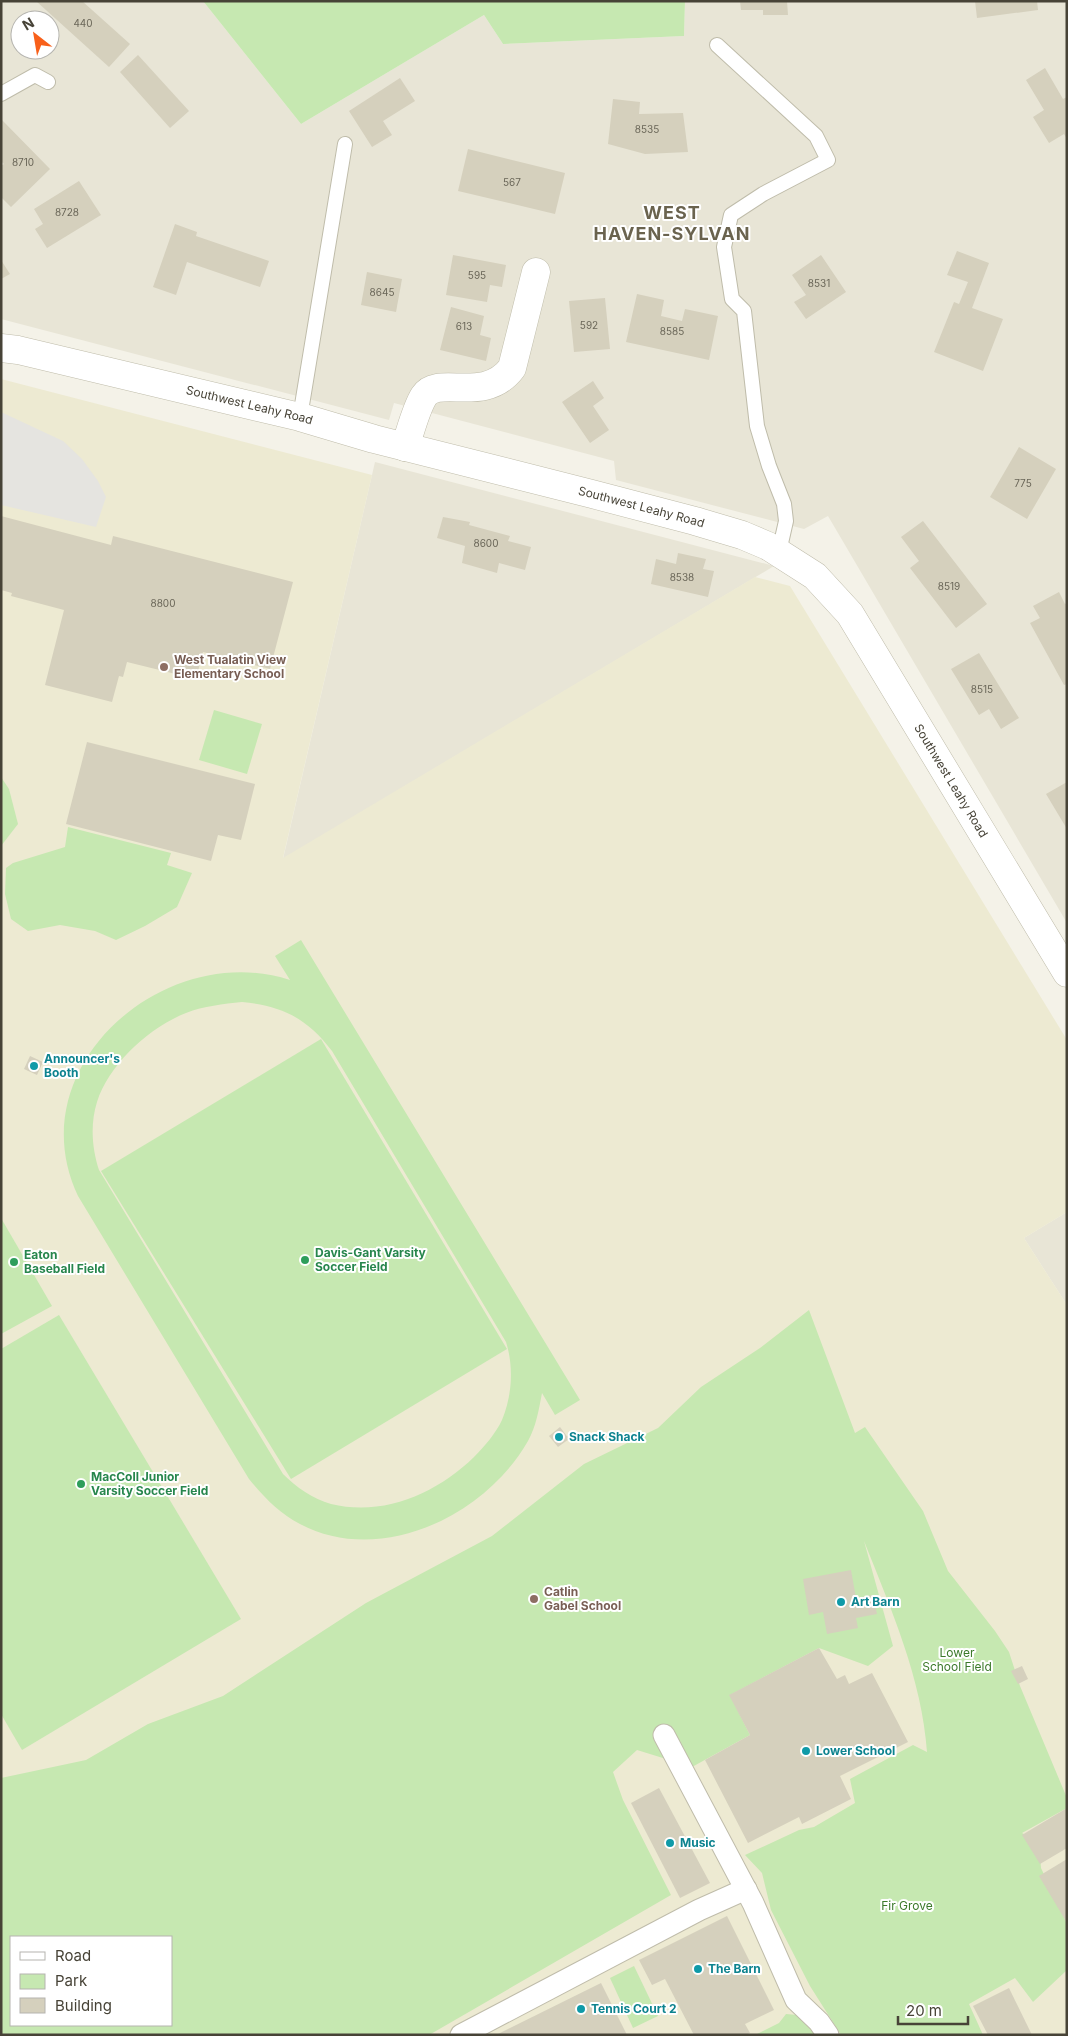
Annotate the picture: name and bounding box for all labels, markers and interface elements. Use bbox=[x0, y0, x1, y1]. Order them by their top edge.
north arrow bbox=[10, 10, 60, 60]
text: N bbox=[19, 13, 37, 33]
house number: 440 bbox=[73, 17, 93, 29]
house number: 8535 bbox=[635, 123, 659, 135]
house number: 8710 bbox=[12, 156, 34, 168]
house number: 567 bbox=[503, 176, 521, 188]
district label: WEST HAVEN-SYLVAN bbox=[594, 202, 750, 244]
house number: 8728 bbox=[55, 206, 79, 218]
house number: 595 bbox=[468, 269, 486, 281]
house number: 8531 bbox=[808, 277, 830, 289]
house number: 8645 bbox=[370, 286, 394, 298]
house number: 592 bbox=[580, 319, 598, 331]
house number: 613 bbox=[456, 320, 472, 332]
house number: 8585 bbox=[660, 325, 684, 337]
street label: Southwest Leahy Road bbox=[185, 382, 315, 427]
house number: 775 bbox=[1014, 477, 1032, 489]
street label: Southwest Leahy Road bbox=[577, 483, 706, 530]
house number: 8600 bbox=[473, 537, 499, 549]
house number: 8538 bbox=[670, 571, 694, 583]
house number: 8519 bbox=[938, 580, 960, 592]
house number: 8800 bbox=[151, 597, 176, 609]
place label: West Tualatin View Elementary School bbox=[174, 652, 287, 681]
marker: West Tualatin View Elementary School bbox=[158, 661, 170, 673]
house number: 8515 bbox=[971, 683, 993, 695]
street label: Southwest Leahy Road bbox=[911, 721, 991, 840]
place label: Announcer's Booth bbox=[44, 1051, 120, 1080]
marker: Announcer's Booth bbox=[28, 1060, 40, 1072]
place label: Davis-Gant Varsity Soccer Field bbox=[315, 1245, 427, 1274]
place label: Eaton Baseball Field bbox=[24, 1247, 105, 1276]
marker: Davis-Gant Varsity Soccer Field bbox=[299, 1254, 311, 1266]
marker: Eaton Baseball Field bbox=[8, 1256, 20, 1268]
place label: Snack Shack bbox=[569, 1429, 645, 1444]
marker: Snack Shack bbox=[553, 1431, 565, 1443]
place label: MacColl Junior Varsity Soccer Field bbox=[91, 1469, 208, 1498]
marker: MacColl Junior Varsity Soccer Field bbox=[75, 1478, 87, 1490]
place label: Catlin Gabel School bbox=[544, 1584, 621, 1613]
marker: Catlin Gabel School bbox=[528, 1593, 540, 1605]
place label: Art Barn bbox=[851, 1594, 900, 1609]
marker: Art Barn bbox=[835, 1596, 847, 1608]
park label: Lower School Field bbox=[922, 1645, 992, 1674]
place label: Lower School bbox=[816, 1743, 895, 1758]
marker: Lower School bbox=[800, 1745, 812, 1757]
place label: Music bbox=[680, 1835, 716, 1850]
marker: Music bbox=[664, 1837, 676, 1849]
park label: Fir Grove bbox=[881, 1898, 933, 1913]
legend bbox=[10, 1936, 172, 2026]
text: Road bbox=[55, 1946, 91, 1965]
place label: The Barn bbox=[708, 1961, 761, 1976]
marker: The Barn bbox=[692, 1963, 704, 1975]
text: Park bbox=[55, 1971, 88, 1990]
scale bar bbox=[898, 1994, 968, 2026]
text: Building bbox=[55, 1996, 112, 2015]
place label: Tennis Court 2 bbox=[591, 2001, 677, 2016]
text: 20 m bbox=[906, 2001, 942, 2020]
marker: Tennis Court 2 bbox=[575, 2003, 587, 2015]

